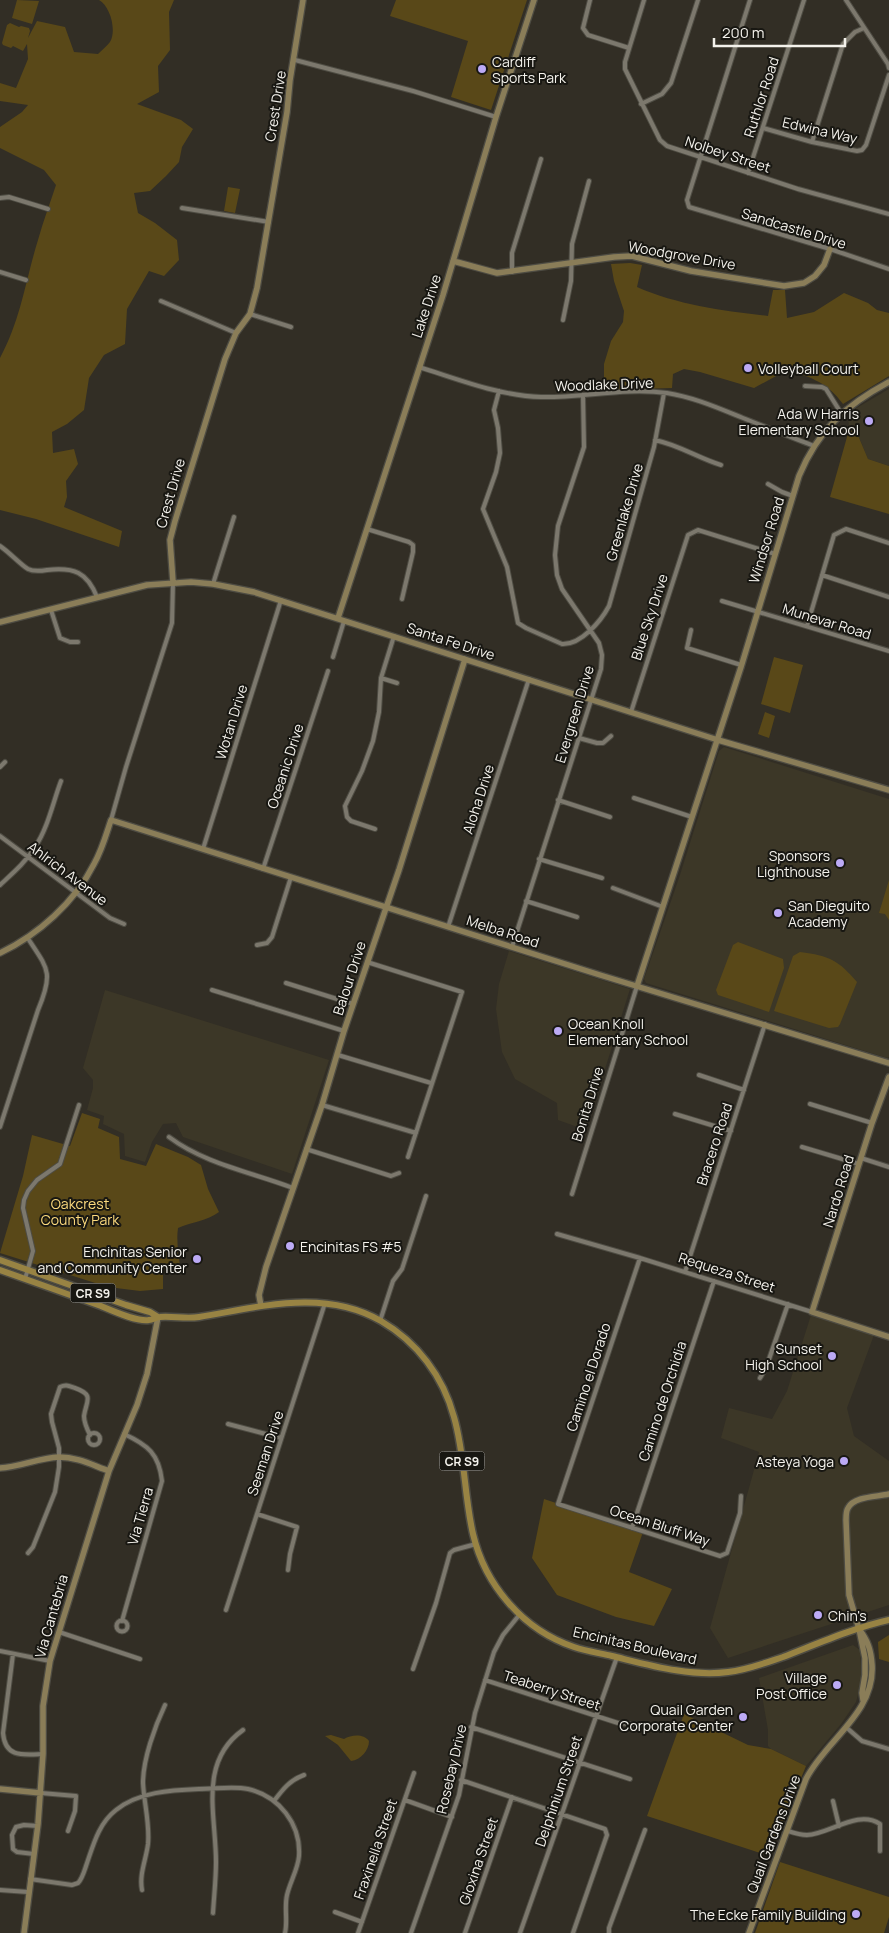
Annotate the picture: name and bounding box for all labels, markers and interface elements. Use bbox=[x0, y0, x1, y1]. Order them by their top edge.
scale bar bbox=[714, 15, 845, 47]
text: 200 m bbox=[722, 22, 765, 43]
place label: Cardiff Sports Park bbox=[492, 52, 567, 87]
street label: Ruthlor Road bbox=[739, 54, 783, 140]
marker: Cardiff Sports Park bbox=[476, 63, 488, 75]
street label: Crest Drive bbox=[260, 69, 290, 143]
street label: Edwina Way bbox=[781, 112, 860, 148]
street label: Nolbey Street bbox=[683, 131, 774, 177]
street label: Sandcastle Drive bbox=[739, 203, 849, 253]
street label: Woodgrove Drive bbox=[627, 236, 737, 274]
street label: Lake Drive bbox=[407, 272, 445, 340]
place label: Volleyball Court bbox=[758, 359, 859, 378]
marker: Volleyball Court bbox=[742, 362, 754, 374]
street label: Woodlake Drive bbox=[554, 373, 654, 395]
place label: Ada W Harris Elementary School bbox=[739, 404, 859, 439]
marker: Ada W Harris Elementary School bbox=[863, 415, 875, 427]
street label: Crest Drive bbox=[151, 456, 189, 530]
street label: Greenlake Drive bbox=[601, 461, 647, 563]
street label: Windsor Road bbox=[744, 495, 788, 585]
street label: Blue Sky Drive bbox=[626, 571, 672, 663]
street label: Munevar Road bbox=[780, 599, 874, 643]
street label: Santa Fe Drive bbox=[405, 618, 497, 664]
street label: Evergreen Drive bbox=[550, 663, 598, 765]
street label: Wotan Drive bbox=[211, 682, 251, 762]
street label: Oceanic Drive bbox=[262, 721, 308, 811]
street label: Aloha Drive bbox=[458, 762, 498, 836]
street label: Ahlrich Avenue bbox=[24, 837, 112, 909]
place label: Sponsors Lighthouse bbox=[757, 846, 830, 881]
marker: Sponsors Lighthouse bbox=[834, 857, 846, 869]
place label: San Dieguito Academy bbox=[788, 896, 870, 931]
marker: San Dieguito Academy bbox=[772, 907, 784, 919]
street label: Melba Road bbox=[464, 910, 542, 952]
street label: Balour Drive bbox=[328, 939, 370, 1017]
place label: Ocean Knoll Elementary School bbox=[568, 1014, 688, 1049]
marker: Ocean Knoll Elementary School bbox=[552, 1025, 564, 1037]
street label: Bonita Drive bbox=[567, 1064, 607, 1144]
street label: Bracero Road bbox=[692, 1100, 736, 1188]
street label: Nardo Road bbox=[818, 1152, 858, 1230]
park label: Oakcrest County Park bbox=[41, 1194, 120, 1229]
place label: Encinitas FS #5 bbox=[300, 1237, 402, 1256]
marker: Encinitas FS #5 bbox=[284, 1240, 296, 1252]
place label: Encinitas Senior and Community Center bbox=[37, 1242, 187, 1277]
street label: Requeza Street bbox=[676, 1247, 778, 1297]
marker: Encinitas Senior and Community Center bbox=[191, 1253, 203, 1265]
road number: CR S9 bbox=[70, 1284, 116, 1302]
street label: Camino el Dorado bbox=[561, 1320, 615, 1434]
street label: Camino de Orchidia bbox=[634, 1338, 690, 1464]
place label: Sunset High School bbox=[745, 1339, 822, 1374]
marker: Sunset High School bbox=[826, 1350, 838, 1362]
street label: Seeman Drive bbox=[242, 1408, 288, 1498]
road number: CR S9 bbox=[440, 1452, 484, 1470]
place label: Asteya Yoga bbox=[756, 1452, 834, 1471]
marker: Asteya Yoga bbox=[838, 1455, 850, 1467]
street label: Via Tierra bbox=[123, 1485, 157, 1547]
street label: Ocean Bluff Way bbox=[608, 1500, 713, 1550]
street label: Via Cantebria bbox=[30, 1572, 72, 1660]
place label: Chin's bbox=[828, 1606, 867, 1625]
marker: Chin's bbox=[812, 1609, 824, 1621]
street label: Encinitas Boulevard bbox=[571, 1622, 699, 1668]
street label: Teaberry Street bbox=[501, 1665, 603, 1715]
place label: Village Post Office bbox=[756, 1668, 827, 1703]
marker: Village Post Office bbox=[831, 1679, 843, 1691]
place label: Quail Garden Corporate Center bbox=[619, 1700, 733, 1735]
marker: Quail Garden Corporate Center bbox=[737, 1711, 749, 1723]
street label: Rosebay Drive bbox=[431, 1722, 471, 1816]
street label: Delphinium Street bbox=[530, 1733, 586, 1849]
street label: Quail Gardens Drive bbox=[742, 1772, 804, 1896]
street label: Fraxinella Street bbox=[349, 1796, 401, 1902]
street label: Gloxina Street bbox=[454, 1814, 502, 1908]
place label: The Ecke Family Building bbox=[690, 1905, 846, 1924]
marker: The Ecke Family Building bbox=[850, 1908, 862, 1920]

